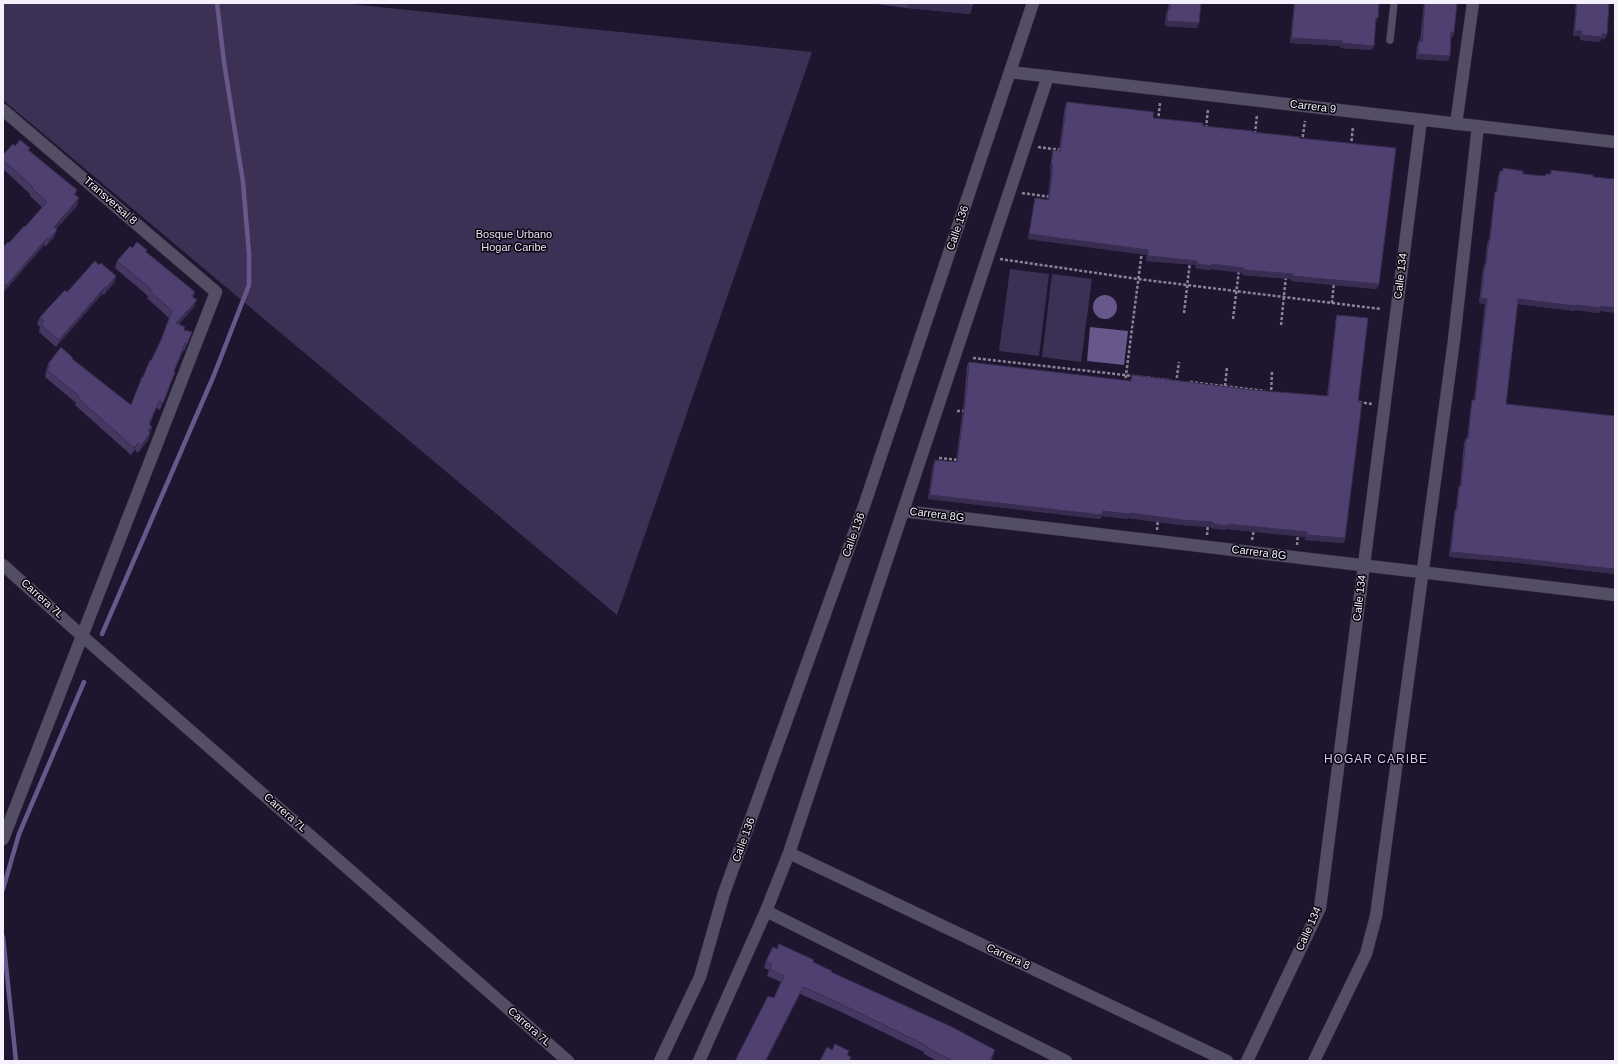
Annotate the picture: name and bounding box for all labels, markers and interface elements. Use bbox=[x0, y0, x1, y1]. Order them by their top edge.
street label: Carrera 9 bbox=[1289, 98, 1337, 116]
street label: Transversal 8 bbox=[81, 174, 139, 228]
street label: Calle 136 bbox=[944, 204, 972, 252]
park label: Bosque Urbano Hogar Caribe bbox=[476, 228, 552, 254]
street label: Calle 134 bbox=[1392, 252, 1410, 300]
street label: Carrera 8G bbox=[909, 505, 965, 525]
street label: Calle 136 bbox=[840, 511, 868, 559]
street label: Carrera 8G bbox=[1231, 543, 1287, 563]
street label: Calle 134 bbox=[1351, 574, 1369, 622]
street label: Carrera 7L bbox=[18, 577, 66, 621]
district label: HOGAR CARIBE bbox=[1324, 753, 1428, 767]
street label: Carrera 7L bbox=[261, 791, 309, 835]
street label: Calle 136 bbox=[730, 816, 758, 864]
street label: Calle 134 bbox=[1294, 905, 1324, 953]
street label: Carrera 8 bbox=[984, 941, 1032, 973]
street label: Carrera 7L bbox=[505, 1005, 553, 1049]

